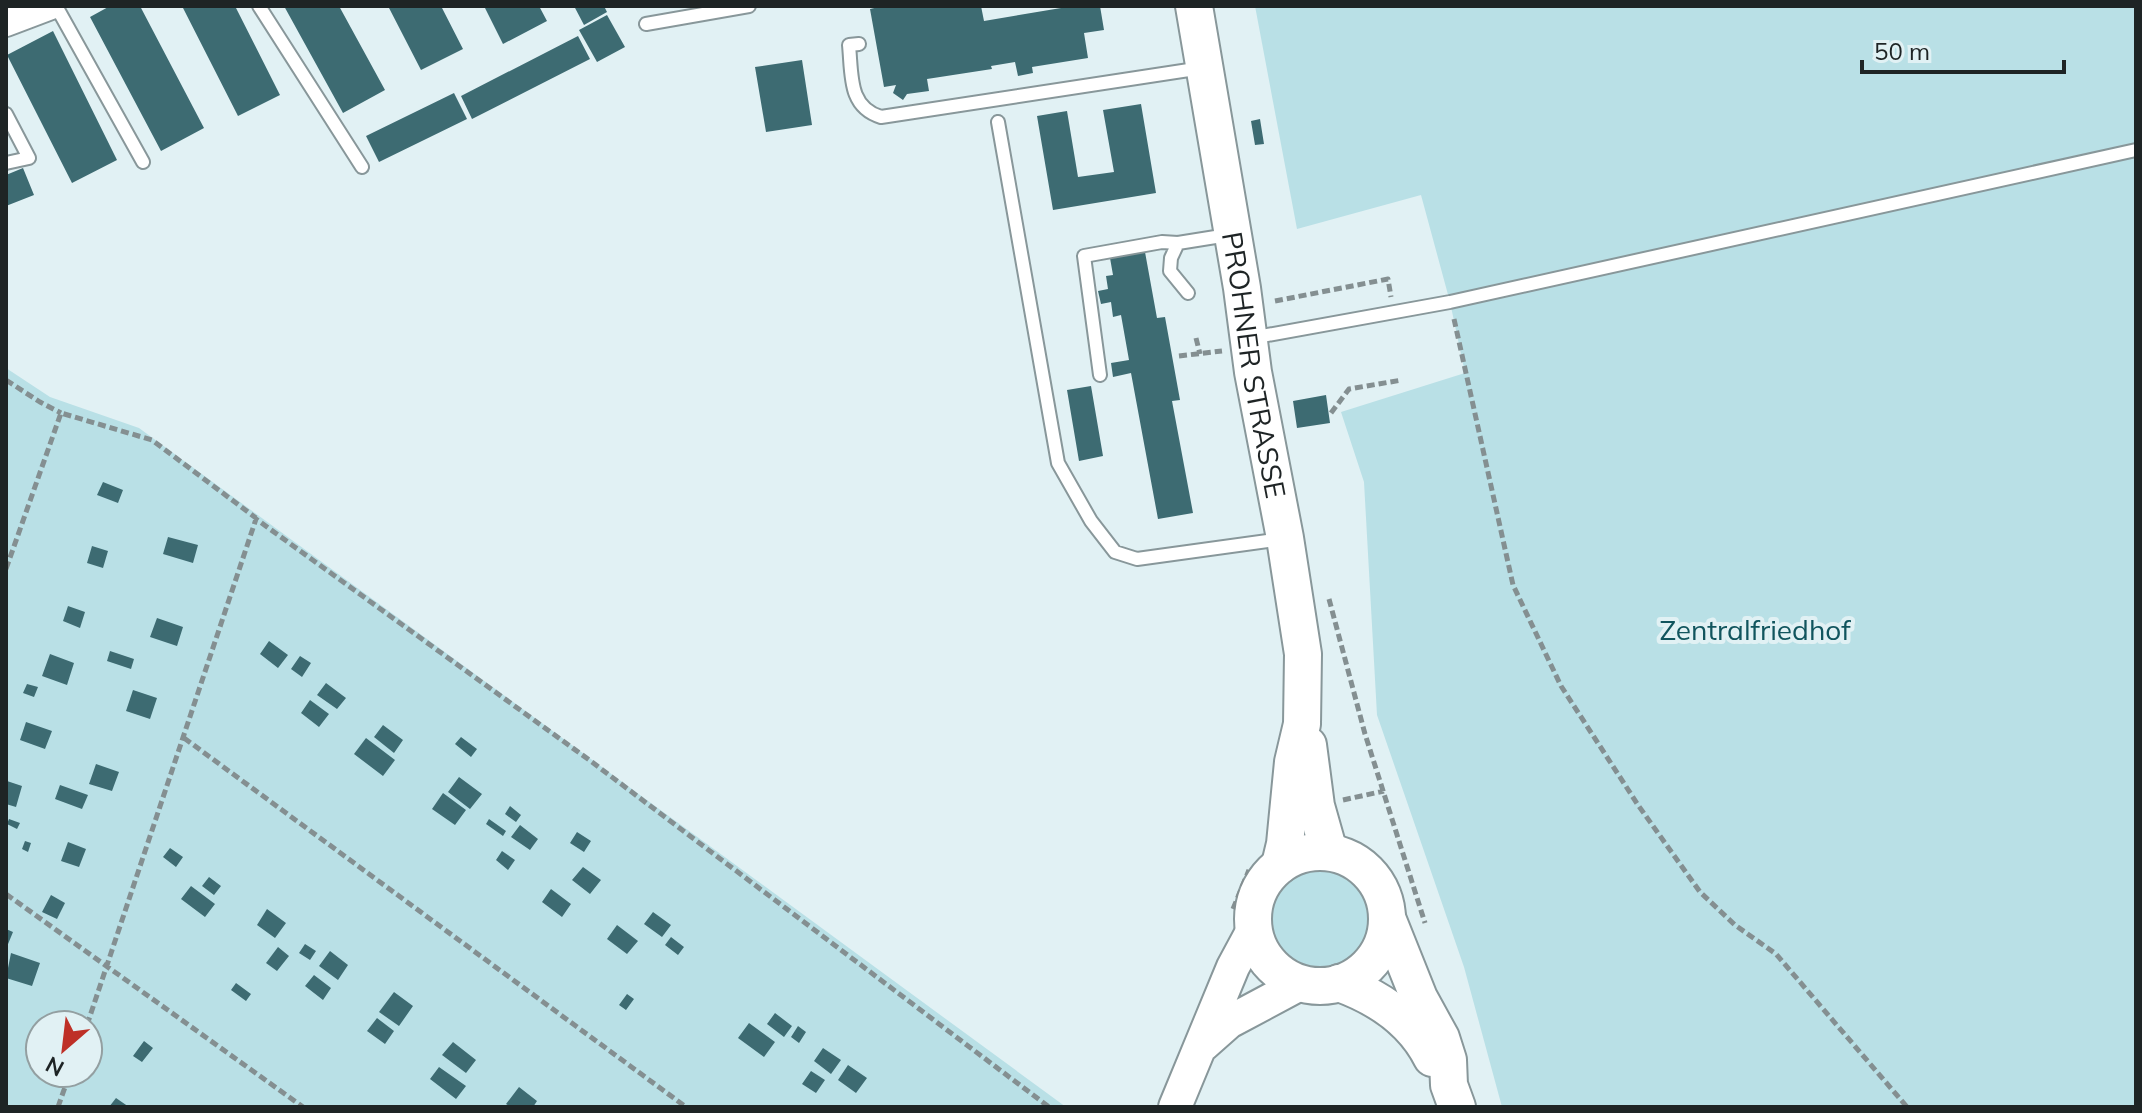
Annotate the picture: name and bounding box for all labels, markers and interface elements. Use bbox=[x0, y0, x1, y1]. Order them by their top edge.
scale bar bbox=[1862, 24, 2064, 74]
text: 50 m bbox=[1874, 36, 1930, 66]
street label: PROHNER STRASSE bbox=[1215, 229, 1294, 501]
park label: Zentralfriedhof bbox=[1659, 612, 1851, 647]
north arrow bbox=[24, 1009, 104, 1089]
text: N bbox=[41, 1050, 69, 1083]

